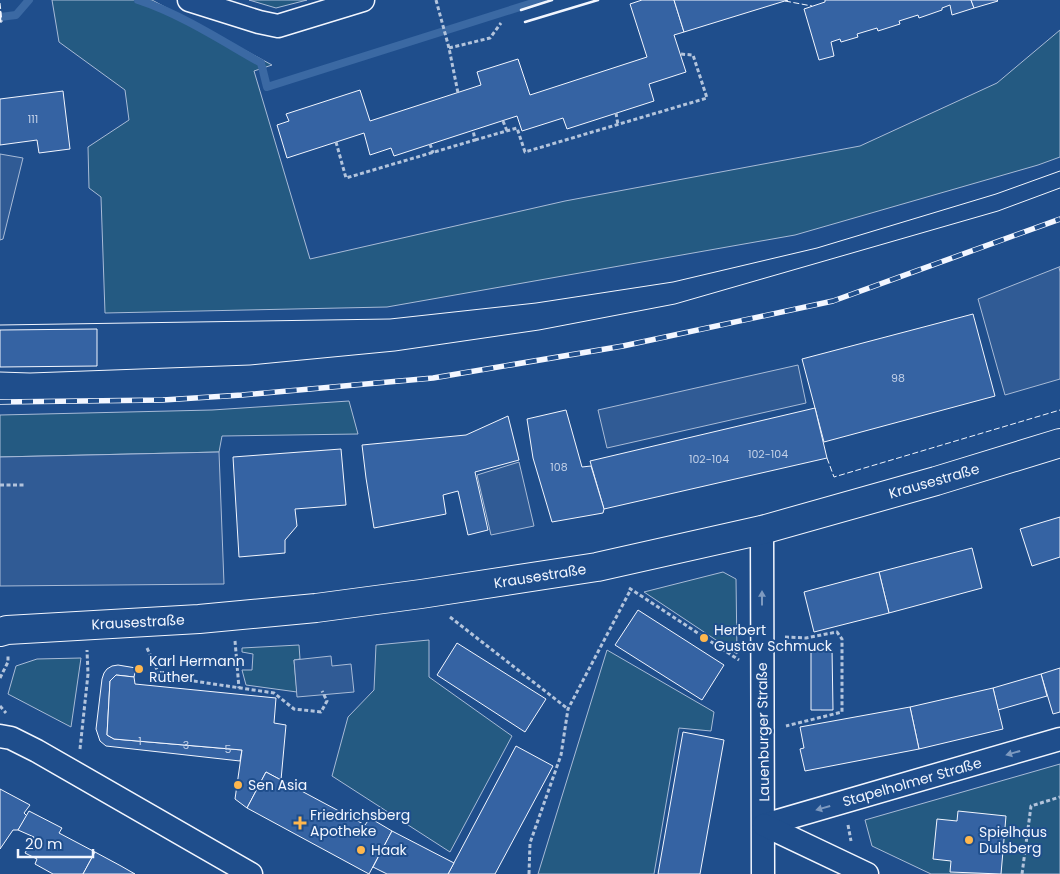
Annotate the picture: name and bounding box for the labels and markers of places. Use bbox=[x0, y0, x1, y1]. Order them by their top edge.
place label: Herbert Gustav Schmuck bbox=[714, 620, 833, 656]
marker: Herbert Gustav Schmuck bbox=[698, 632, 710, 644]
place label: Karl Hermann Rüther bbox=[149, 651, 245, 687]
marker: Karl Hermann Rüther bbox=[133, 663, 145, 675]
place label: Sen Asia bbox=[248, 775, 307, 795]
marker: Sen Asia bbox=[232, 779, 244, 791]
place label: Friedrichsberg Apotheke bbox=[310, 805, 410, 841]
marker: Friedrichsberg Apotheke bbox=[294, 817, 306, 829]
place label: Spielhaus Dulsberg bbox=[979, 822, 1047, 858]
marker: Spielhaus Dulsberg bbox=[963, 834, 975, 846]
place label: Haak bbox=[371, 840, 408, 860]
marker: Haak bbox=[355, 844, 367, 856]

